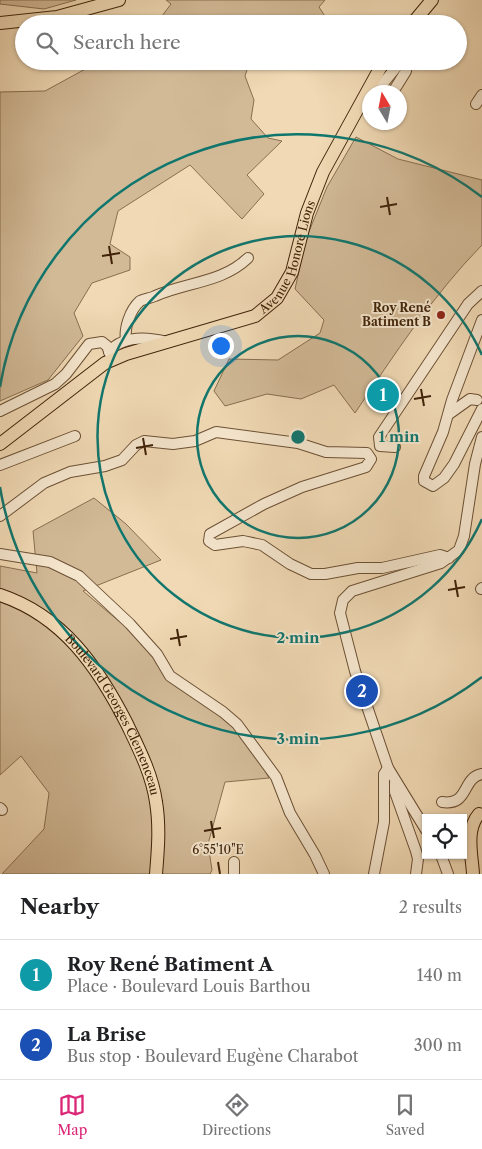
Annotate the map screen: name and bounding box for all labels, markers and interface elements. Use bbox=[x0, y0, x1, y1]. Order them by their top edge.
search box bbox=[15, 15, 467, 70]
icon: search bbox=[33, 29, 61, 57]
text: Search here bbox=[73, 31, 181, 54]
north arrow bbox=[362, 85, 407, 130]
street label: Avenue Honoré Lions bbox=[255, 198, 318, 317]
place label: Roy René Batiment B bbox=[362, 300, 431, 329]
marker: Roy René Batiment B bbox=[435, 309, 447, 321]
your location bbox=[208, 333, 234, 359]
pin: 1 bbox=[367, 376, 399, 414]
text: 1 min bbox=[378, 427, 420, 446]
centre of rings bbox=[289, 428, 307, 446]
text: 2 min bbox=[276, 628, 320, 647]
street label: Boulevard Georges Clemenceau bbox=[62, 631, 163, 797]
pin: 2 bbox=[346, 672, 378, 710]
text: 3 min bbox=[277, 729, 320, 748]
map controls bbox=[422, 814, 467, 859]
button: locate bbox=[422, 814, 467, 859]
text: 6°55'10"E bbox=[192, 842, 244, 857]
text: Nearby bbox=[20, 894, 99, 919]
text: 2 results bbox=[399, 897, 462, 917]
text: Roy René Batiment A bbox=[67, 953, 273, 976]
text: 1 bbox=[32, 965, 40, 985]
text: 140 m bbox=[417, 965, 462, 985]
text: Place · Boulevard Louis Barthou bbox=[67, 976, 311, 996]
text: La Brise bbox=[67, 1023, 146, 1046]
text: 2 bbox=[31, 1035, 41, 1055]
text: 300 m bbox=[414, 1035, 462, 1055]
text: Bus stop · Boulevard Eugène Charabot bbox=[67, 1046, 358, 1066]
tab: Map bbox=[57, 1091, 87, 1139]
tab: Directions bbox=[202, 1091, 271, 1139]
tab: Saved bbox=[386, 1091, 425, 1139]

